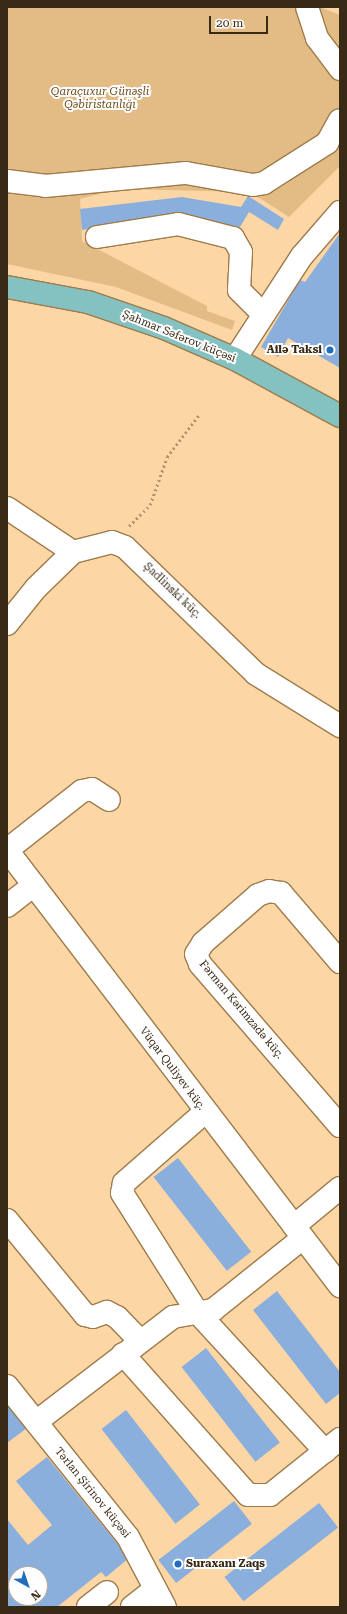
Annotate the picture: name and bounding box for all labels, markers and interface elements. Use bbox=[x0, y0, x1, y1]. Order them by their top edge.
scale bar bbox=[211, 8, 270, 34]
text: 20 m bbox=[216, 16, 243, 30]
park label: Qaraçuxur Günəşli Qəbiristanlığı bbox=[51, 86, 149, 112]
street label: Şahmar Səfərov küçəsi bbox=[120, 308, 238, 366]
place label: Ailə Taksi bbox=[267, 343, 322, 357]
marker: Ailə Taksi bbox=[325, 345, 335, 355]
street label: Şadlinski küç. bbox=[140, 560, 204, 622]
street label: Fərman Kərimzadə küç. bbox=[196, 958, 286, 1062]
street label: Vüqar Quliyev küç. bbox=[136, 1025, 208, 1113]
street label: Tərlan Şirinov küçəsi bbox=[51, 1445, 133, 1541]
place label: Suraxanı Zaqs bbox=[186, 1557, 265, 1571]
marker: Suraxanı Zaqs bbox=[173, 1559, 183, 1569]
north arrow bbox=[8, 1566, 48, 1606]
text: N bbox=[28, 1587, 43, 1603]

